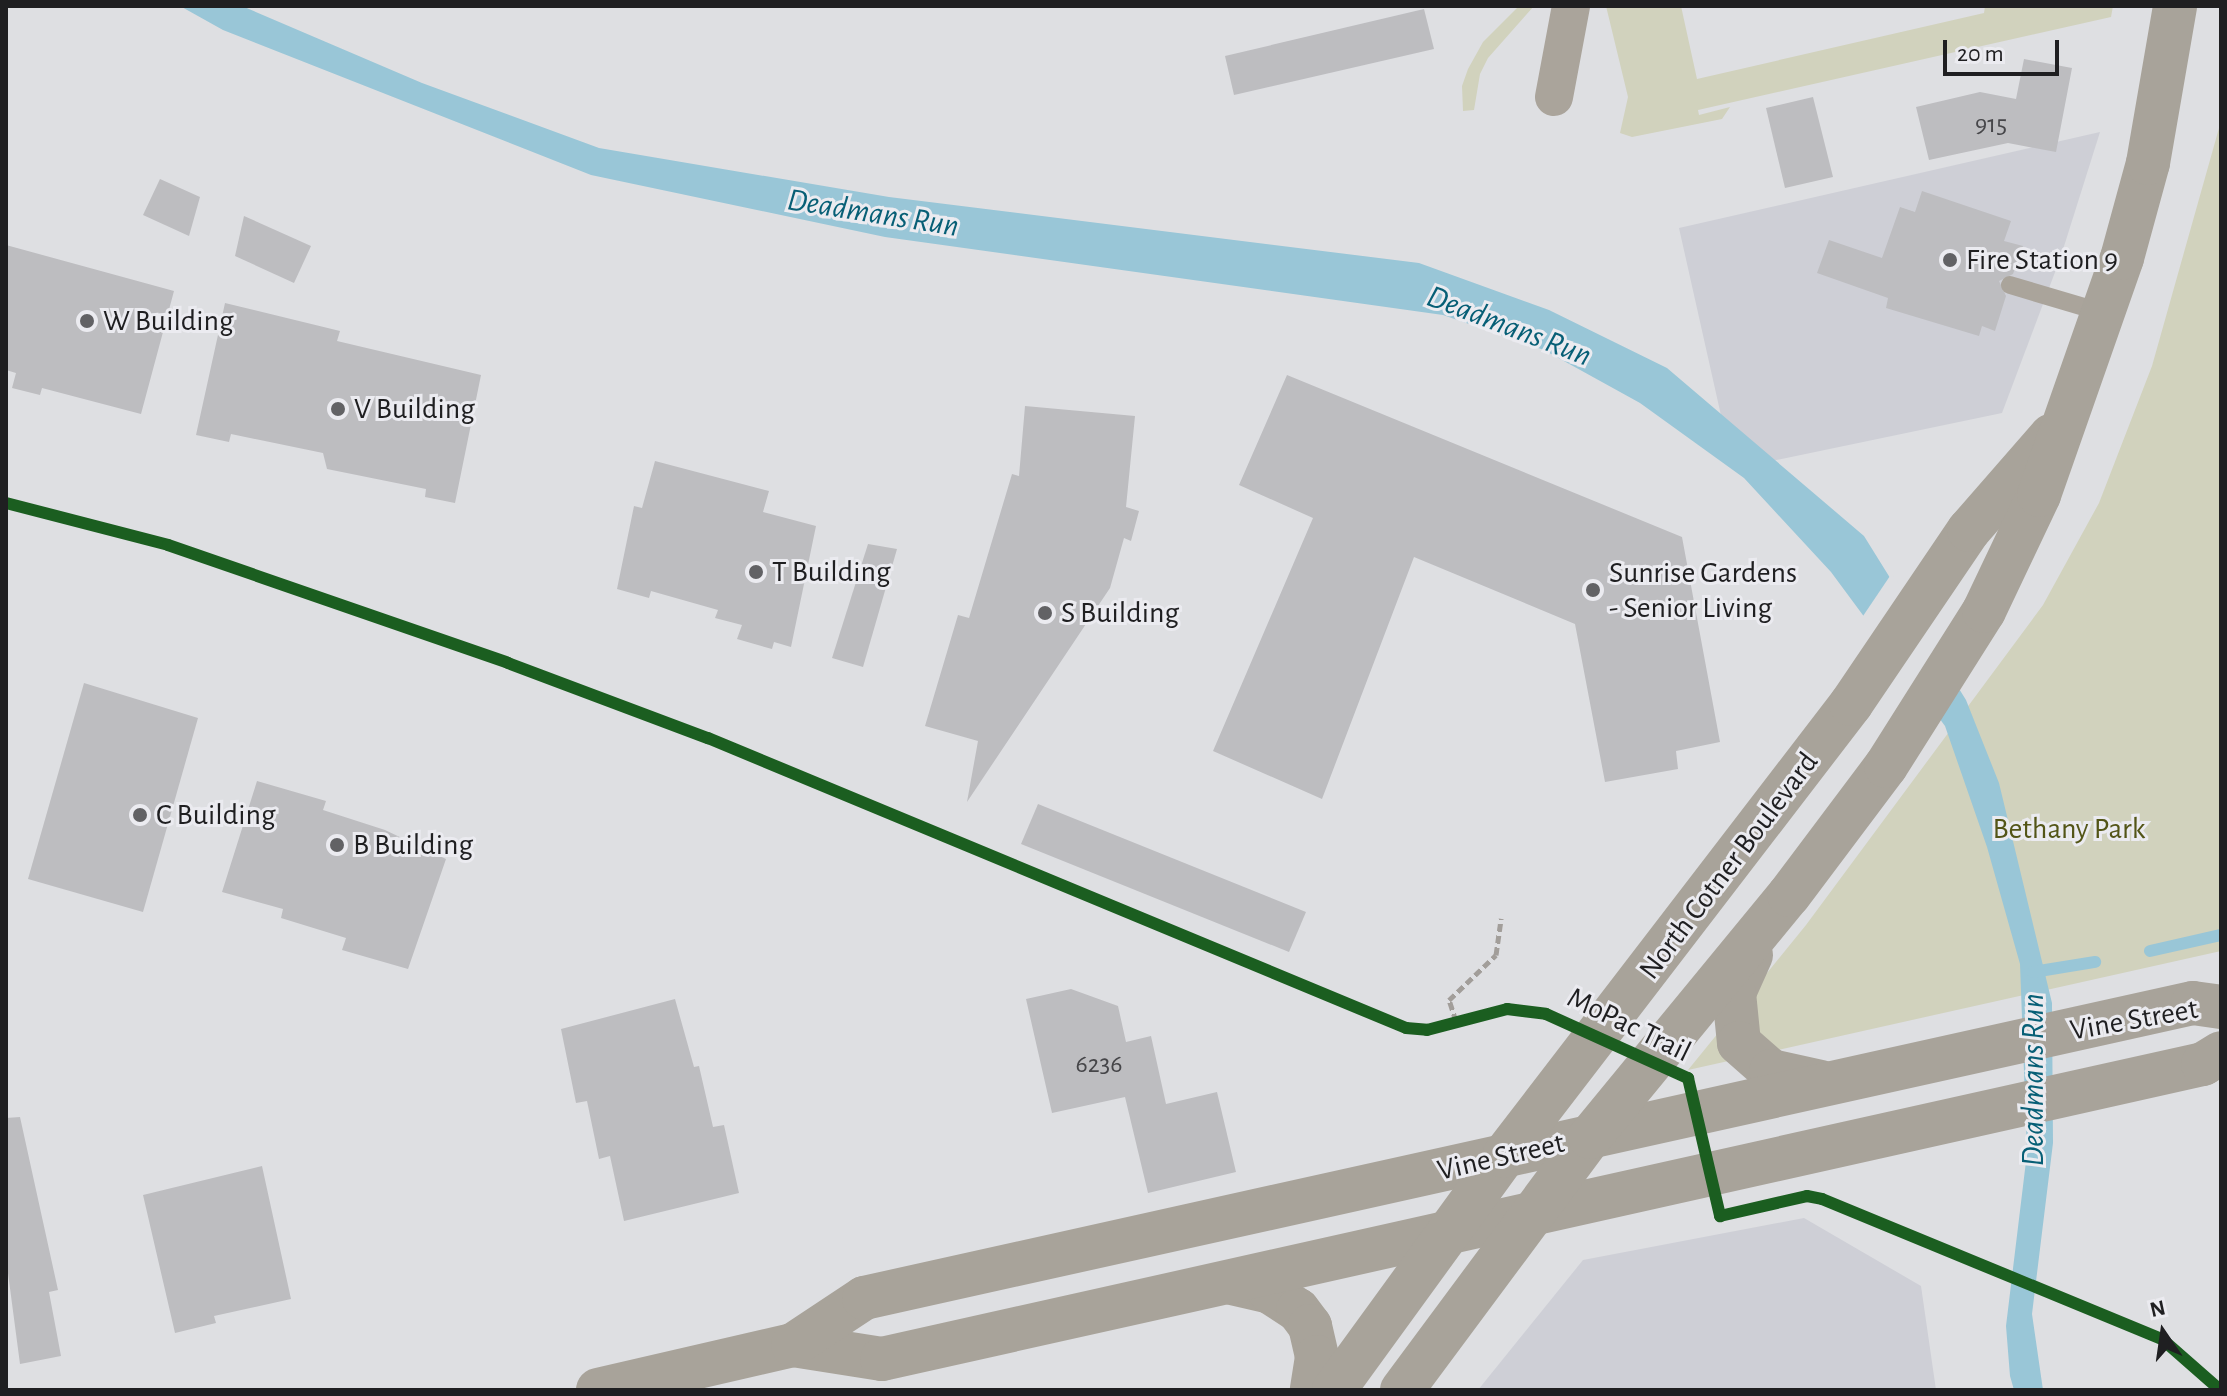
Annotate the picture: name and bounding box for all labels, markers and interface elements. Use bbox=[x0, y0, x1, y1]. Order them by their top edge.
scale bar bbox=[1947, 24, 2063, 74]
text: 20 m bbox=[1957, 42, 2004, 66]
house number: 915 bbox=[1975, 109, 2007, 141]
water label: Deadmans Run bbox=[784, 180, 962, 246]
place label: Fire Station 9 bbox=[1966, 242, 2118, 278]
marker: Fire Station 9 bbox=[1941, 251, 1959, 269]
water label: Deadmans Run bbox=[1421, 277, 1597, 375]
place label: W Building bbox=[103, 303, 234, 339]
marker: W Building bbox=[78, 312, 96, 330]
place label: V Building bbox=[354, 391, 475, 427]
marker: V Building bbox=[329, 400, 347, 418]
place label: T Building bbox=[772, 554, 891, 590]
place label: Sunrise Gardens - Senior Living bbox=[1609, 555, 1797, 626]
marker: T Building bbox=[747, 563, 765, 581]
marker: Sunrise Gardens - Senior Living bbox=[1584, 581, 1602, 599]
place label: S Building bbox=[1061, 595, 1179, 631]
marker: S Building bbox=[1036, 604, 1054, 622]
street label: North Cotner Boulevard bbox=[1632, 745, 1826, 987]
place label: C Building bbox=[156, 797, 276, 833]
marker: C Building bbox=[131, 806, 149, 824]
park label: Bethany Park bbox=[1993, 811, 2145, 847]
place label: B Building bbox=[353, 827, 473, 863]
marker: B Building bbox=[328, 836, 346, 854]
street label: MoPac Trail bbox=[1561, 980, 1697, 1070]
street label: Vine Street bbox=[2067, 991, 2201, 1049]
water label: Deadmans Run bbox=[2014, 993, 2052, 1167]
house number: 6236 bbox=[1076, 1049, 1122, 1081]
street label: Vine Street bbox=[1434, 1125, 1568, 1189]
north arrow bbox=[2123, 1292, 2203, 1372]
text: N bbox=[2148, 1296, 2168, 1321]

